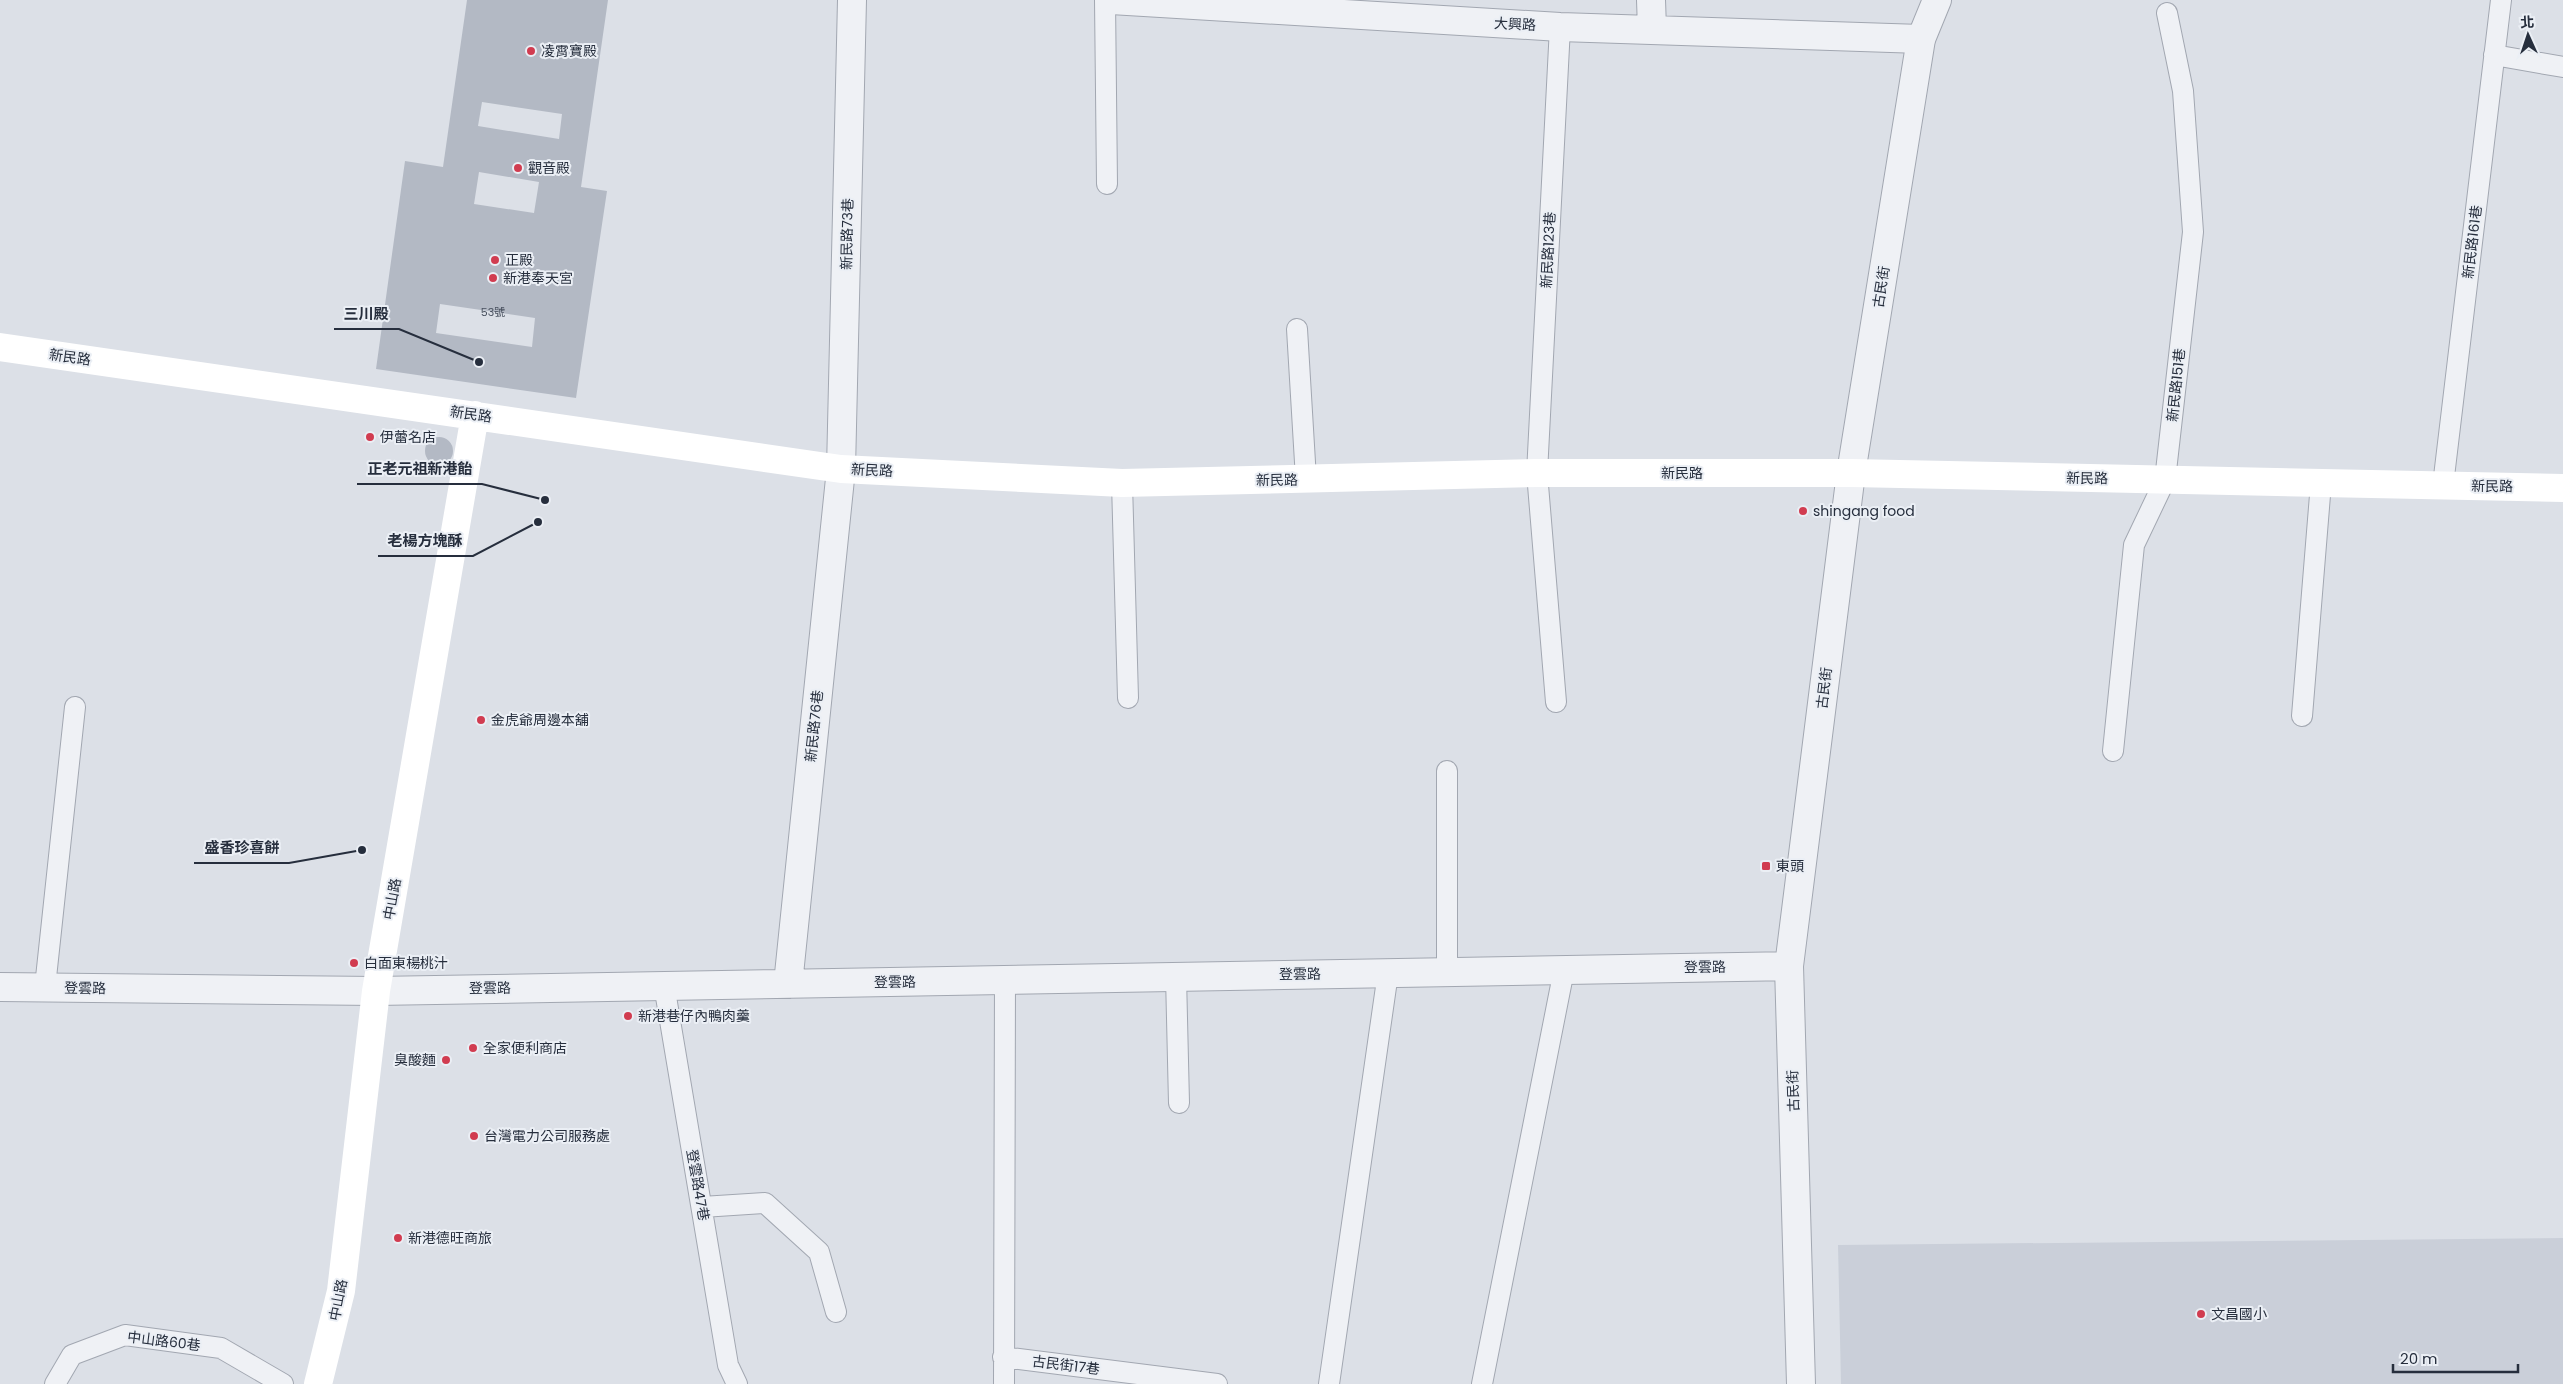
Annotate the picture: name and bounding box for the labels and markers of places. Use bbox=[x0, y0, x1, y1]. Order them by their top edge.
place label: 凌霄寶殿 bbox=[541, 41, 597, 61]
marker: 凌霄寶殿 bbox=[525, 45, 537, 57]
place label: 觀音殿 bbox=[528, 158, 570, 178]
marker: 觀音殿 bbox=[512, 162, 524, 174]
place label: 正殿 bbox=[505, 250, 533, 270]
marker: 正殿 bbox=[489, 254, 501, 266]
place label: 新港奉天宮 bbox=[503, 268, 573, 288]
marker: 新港奉天宮 bbox=[487, 272, 499, 284]
callout: 三川殿 bbox=[334, 299, 399, 329]
place label: 伊蕾名店 bbox=[380, 427, 436, 447]
marker: 伊蕾名店 bbox=[364, 431, 376, 443]
callout: 正老元祖新港飴 bbox=[357, 454, 482, 484]
place label: shingang food bbox=[1813, 501, 1915, 521]
marker: shingang food bbox=[1797, 505, 1809, 517]
callout: 老楊方塊酥 bbox=[378, 526, 473, 556]
place label: 金虎爺周邊本舖 bbox=[491, 710, 589, 730]
marker: 金虎爺周邊本舖 bbox=[475, 714, 487, 726]
callout: 盛香珍喜餅 bbox=[194, 833, 289, 863]
place label: 東頭 bbox=[1776, 856, 1804, 876]
marker: 東頭 bbox=[1760, 860, 1772, 872]
place label: 白面東楊桃汁 bbox=[364, 953, 448, 973]
marker: 白面東楊桃汁 bbox=[348, 957, 360, 969]
place label: 新港巷仔內鴨肉羹 bbox=[638, 1006, 750, 1026]
marker: 新港巷仔內鴨肉羹 bbox=[622, 1010, 634, 1022]
place label: 全家便利商店 bbox=[483, 1038, 567, 1058]
marker: 全家便利商店 bbox=[467, 1042, 479, 1054]
place label: 臭酸麵 bbox=[394, 1050, 436, 1070]
marker: 臭酸麵 bbox=[440, 1054, 452, 1066]
place label: 台灣電力公司服務處 bbox=[484, 1126, 610, 1146]
marker: 台灣電力公司服務處 bbox=[468, 1130, 480, 1142]
place label: 新港德旺商旅 bbox=[408, 1228, 492, 1248]
marker: 新港德旺商旅 bbox=[392, 1232, 404, 1244]
place label: 文昌國小 bbox=[2211, 1304, 2267, 1324]
marker: 文昌國小 bbox=[2195, 1308, 2207, 1320]

